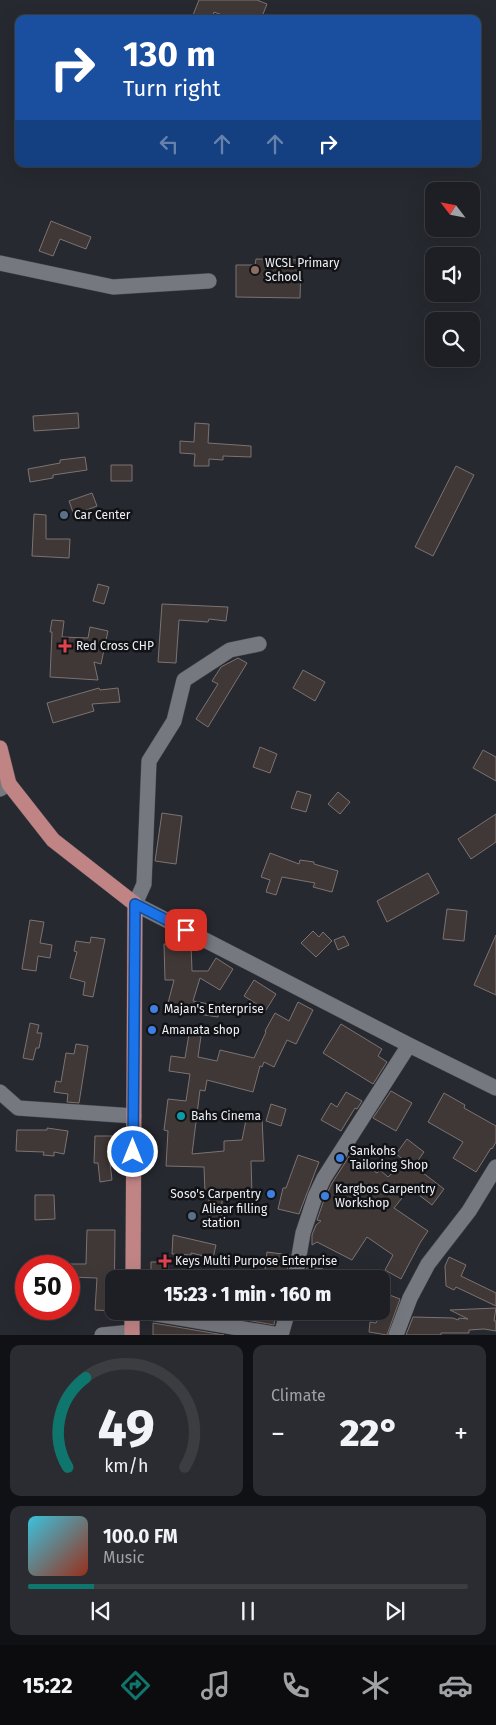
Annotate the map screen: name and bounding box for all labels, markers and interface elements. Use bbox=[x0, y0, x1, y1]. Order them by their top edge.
text: 130 m bbox=[123, 33, 216, 75]
icon: right bbox=[40, 35, 105, 100]
text: Turn right bbox=[123, 75, 220, 102]
icon: left bbox=[155, 130, 183, 158]
icon: ahead bbox=[208, 130, 236, 158]
icon: ahead bbox=[261, 130, 289, 158]
icon: right bbox=[314, 130, 342, 158]
north arrow bbox=[425, 182, 480, 238]
map controls bbox=[425, 182, 480, 367]
button: sound bbox=[425, 247, 480, 302]
place label: WCSL Primary School bbox=[265, 256, 339, 284]
marker: WCSL Primary School bbox=[249, 264, 261, 276]
button: search bbox=[425, 312, 480, 367]
place label: Car Center bbox=[74, 508, 131, 522]
marker: Car Center bbox=[58, 509, 70, 521]
marker: Red Cross CHP bbox=[58, 639, 72, 653]
place label: Red Cross CHP bbox=[76, 639, 154, 653]
pin bbox=[165, 909, 207, 951]
icon: arrive bbox=[172, 916, 200, 944]
place label: Majan's Enterprise bbox=[164, 1002, 264, 1016]
marker: Majan's Enterprise bbox=[148, 1003, 160, 1015]
place label: Amanata shop bbox=[162, 1023, 240, 1037]
marker: Amanata shop bbox=[146, 1024, 158, 1036]
place label: Bahs Cinema bbox=[191, 1109, 261, 1123]
marker: Bahs Cinema bbox=[175, 1110, 187, 1122]
position arrow bbox=[106, 1125, 158, 1177]
place label: Sankohs Tailoring Shop bbox=[350, 1144, 428, 1172]
marker: Sankohs Tailoring Shop bbox=[334, 1152, 346, 1164]
place label: Kargbos Carpentry Workshop bbox=[335, 1182, 436, 1210]
place label: Soso's Carpentry bbox=[170, 1187, 261, 1201]
marker: Soso's Carpentry bbox=[265, 1188, 277, 1200]
marker: Kargbos Carpentry Workshop bbox=[319, 1190, 331, 1202]
place label: Aliear filling station bbox=[202, 1202, 268, 1230]
marker: Aliear filling station bbox=[186, 1210, 198, 1222]
place label: Keys Multi Purpose Enterprise bbox=[175, 1254, 337, 1268]
speed limit sign: 50 bbox=[15, 1255, 80, 1320]
marker: Keys Multi Purpose Enterprise bbox=[159, 1255, 171, 1267]
text: 15:23 · 1 min · 160 m bbox=[164, 1283, 331, 1306]
text: Climate bbox=[271, 1386, 326, 1405]
text: 49 bbox=[98, 1397, 155, 1460]
text: 22° bbox=[340, 1410, 399, 1456]
text: − bbox=[271, 1417, 285, 1450]
text: + bbox=[454, 1417, 468, 1450]
text: km/h bbox=[104, 1455, 149, 1477]
text: 100.0 FM bbox=[103, 1525, 178, 1548]
text: Music bbox=[103, 1548, 144, 1567]
icon: previous bbox=[87, 1597, 115, 1625]
icon: pause bbox=[234, 1597, 262, 1625]
icon: next bbox=[381, 1597, 409, 1625]
icon: directions bbox=[118, 1668, 153, 1703]
icon: music bbox=[198, 1668, 233, 1703]
icon: phone bbox=[278, 1668, 313, 1703]
icon: climate bbox=[358, 1668, 393, 1703]
icon: car bbox=[438, 1668, 473, 1703]
text: 15:22 bbox=[23, 1672, 73, 1699]

